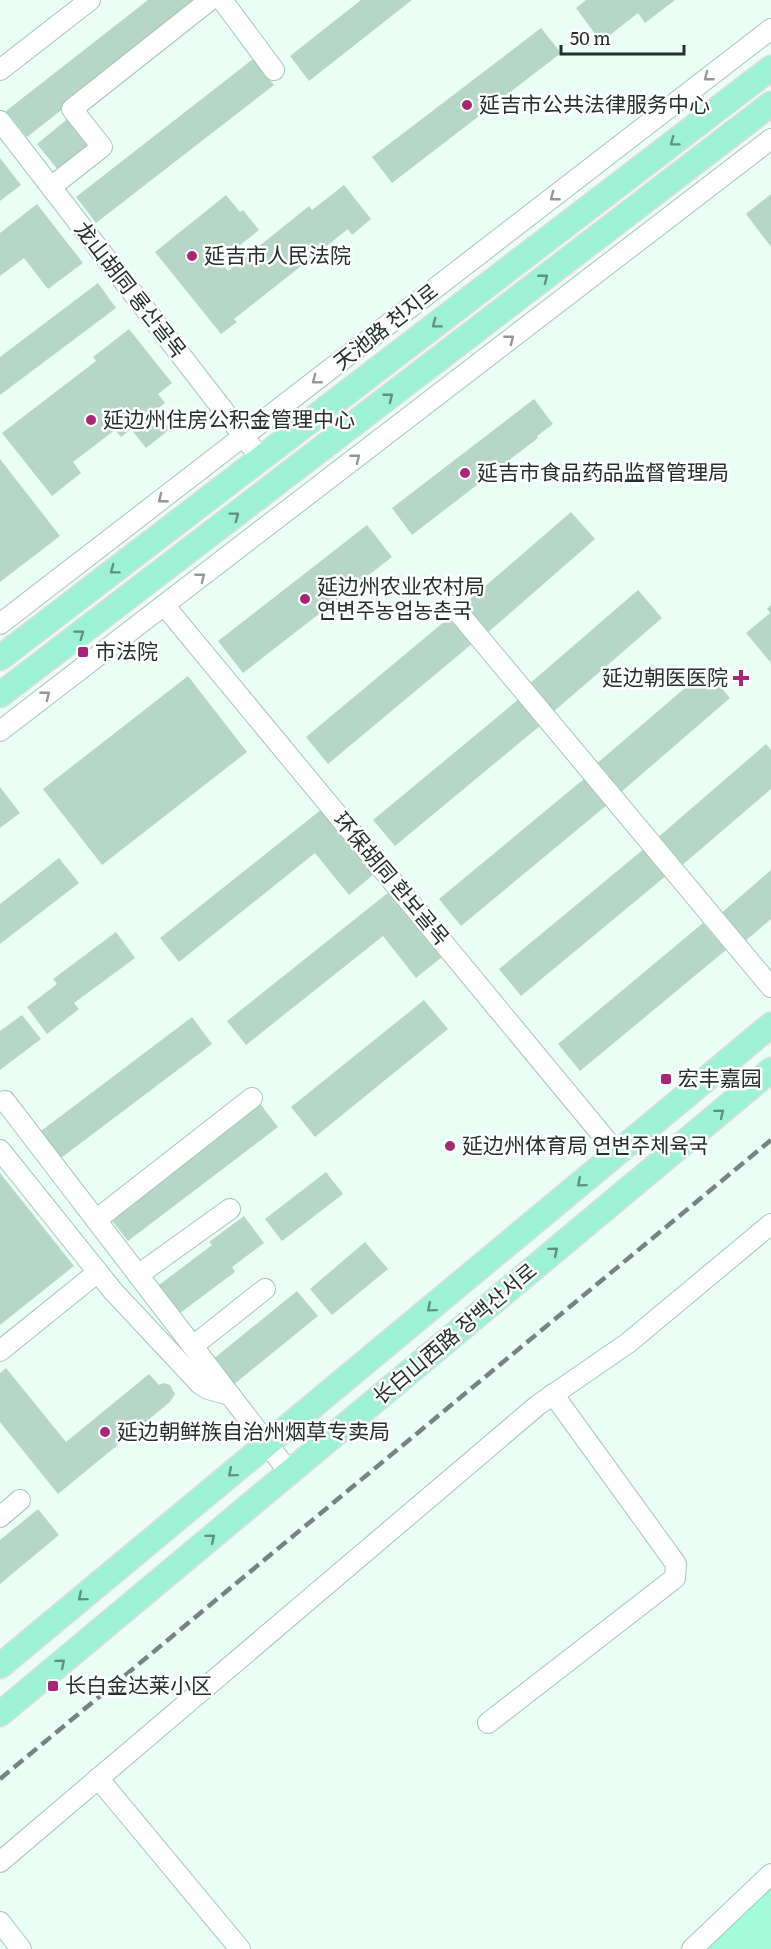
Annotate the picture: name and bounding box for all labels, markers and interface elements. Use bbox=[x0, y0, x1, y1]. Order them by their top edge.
scale bar bbox=[561, 18, 684, 56]
text: 50 m bbox=[570, 24, 611, 51]
one-way arrow bbox=[704, 70, 715, 81]
place label: 延吉市公共法律服务中心 bbox=[479, 87, 710, 118]
marker: 延吉市公共法律服务中心 bbox=[460, 98, 474, 112]
one-way arrow bbox=[670, 135, 681, 146]
one-way arrow bbox=[550, 189, 561, 200]
street label: 龙山胡同 룡산골목 bbox=[69, 214, 195, 363]
place label: 延吉市人民法院 bbox=[204, 238, 351, 269]
marker: 延吉市人民法院 bbox=[185, 249, 199, 263]
street label: 天池路 천지로 bbox=[326, 274, 443, 376]
one-way arrow bbox=[537, 274, 548, 285]
one-way arrow bbox=[432, 317, 443, 328]
one-way arrow bbox=[504, 335, 515, 346]
one-way arrow bbox=[312, 373, 323, 384]
one-way arrow bbox=[383, 393, 394, 404]
place label: 延边州住房公积金管理中心 bbox=[103, 402, 355, 433]
marker: 延边州住房公积金管理中心 bbox=[84, 413, 98, 427]
one-way arrow bbox=[349, 454, 360, 465]
place label: 延吉市食品药品监督管理局 bbox=[477, 455, 729, 486]
marker: 延吉市食品药品监督管理局 bbox=[458, 466, 472, 480]
one-way arrow bbox=[158, 492, 169, 503]
one-way arrow bbox=[228, 512, 239, 523]
one-way arrow bbox=[110, 563, 121, 574]
place label: 延边州农业农村局 연변주농업농촌국 bbox=[317, 569, 485, 624]
one-way arrow bbox=[194, 573, 205, 584]
marker: 延边州农业农村局 연변주농업농촌국 bbox=[298, 592, 312, 606]
one-way arrow bbox=[73, 630, 84, 641]
place label: 市法院 bbox=[95, 634, 158, 665]
marker: 市法院 bbox=[76, 645, 90, 659]
place label: 延边朝医医院 bbox=[602, 660, 728, 691]
marker: 延边朝医医院 bbox=[732, 669, 750, 687]
one-way arrow bbox=[40, 692, 51, 703]
street label: 环保胡同 환보골목 bbox=[328, 804, 458, 951]
place label: 宏丰嘉园 bbox=[678, 1061, 762, 1092]
marker: 宏丰嘉园 bbox=[659, 1072, 673, 1086]
one-way arrow bbox=[713, 1109, 724, 1120]
place label: 延边州体育局 연변주체육국 bbox=[462, 1128, 708, 1159]
marker: 延边州体育局 연변주체육국 bbox=[443, 1139, 457, 1153]
one-way arrow bbox=[577, 1176, 588, 1187]
one-way arrow bbox=[547, 1247, 558, 1258]
street label: 长白山西路 장백산서로 bbox=[365, 1254, 542, 1410]
one-way arrow bbox=[427, 1301, 438, 1312]
place label: 延边朝鲜族自治州烟草专卖局 bbox=[117, 1414, 390, 1445]
marker: 延边朝鲜族自治州烟草专卖局 bbox=[98, 1425, 112, 1439]
one-way arrow bbox=[228, 1465, 239, 1476]
one-way arrow bbox=[204, 1534, 215, 1545]
one-way arrow bbox=[78, 1590, 89, 1601]
one-way arrow bbox=[54, 1659, 65, 1670]
place label: 长白金达莱小区 bbox=[65, 1668, 212, 1699]
marker: 长白金达莱小区 bbox=[46, 1679, 60, 1693]

